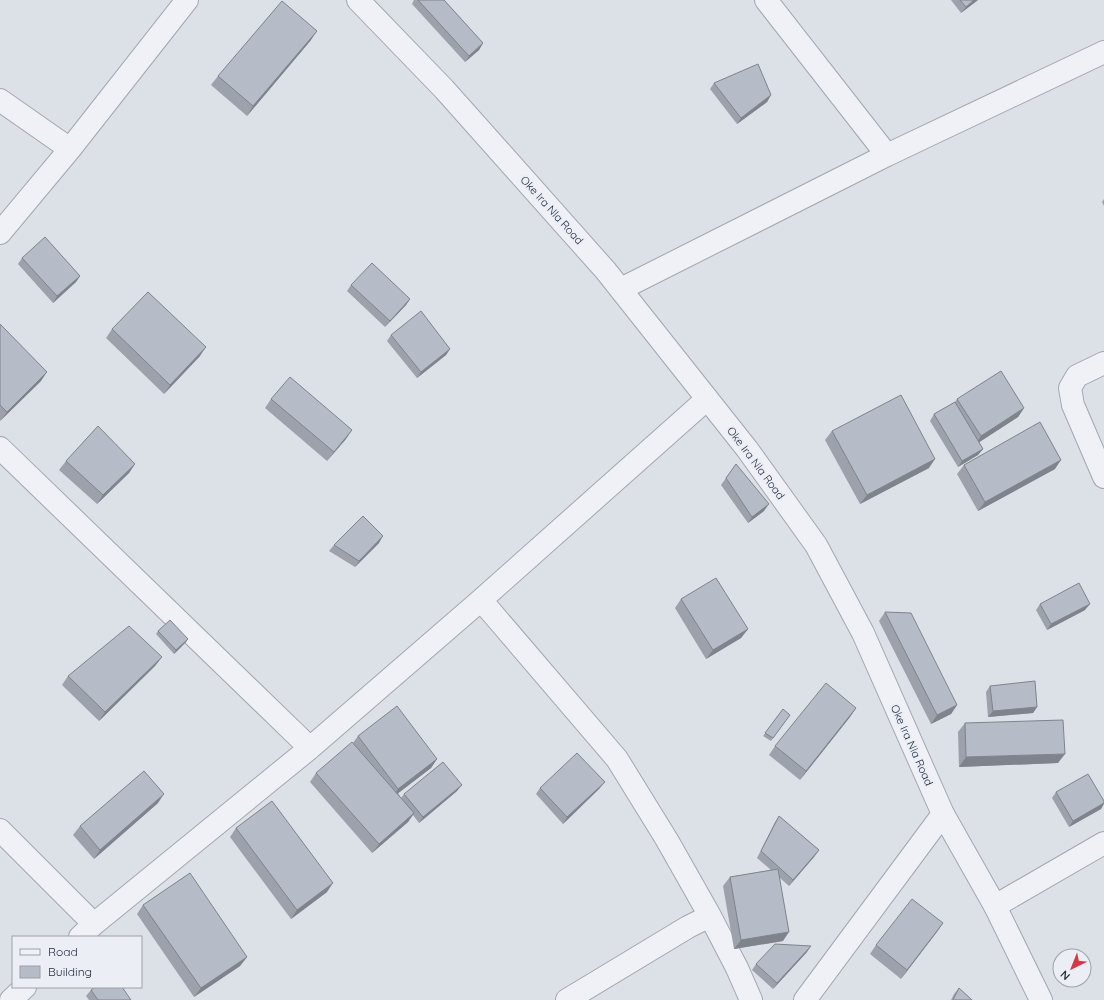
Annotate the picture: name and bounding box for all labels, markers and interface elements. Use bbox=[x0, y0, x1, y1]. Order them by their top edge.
street label: Oke Ira Nla Road bbox=[518, 173, 586, 247]
street label: Oke Ira Nla Road bbox=[724, 424, 788, 502]
street label: Oke Ira Nla Road bbox=[888, 702, 936, 788]
legend bbox=[12, 936, 142, 988]
text: Road bbox=[48, 944, 78, 959]
north arrow bbox=[1052, 948, 1092, 988]
text: Building bbox=[48, 964, 92, 979]
text: N bbox=[1057, 967, 1073, 983]

